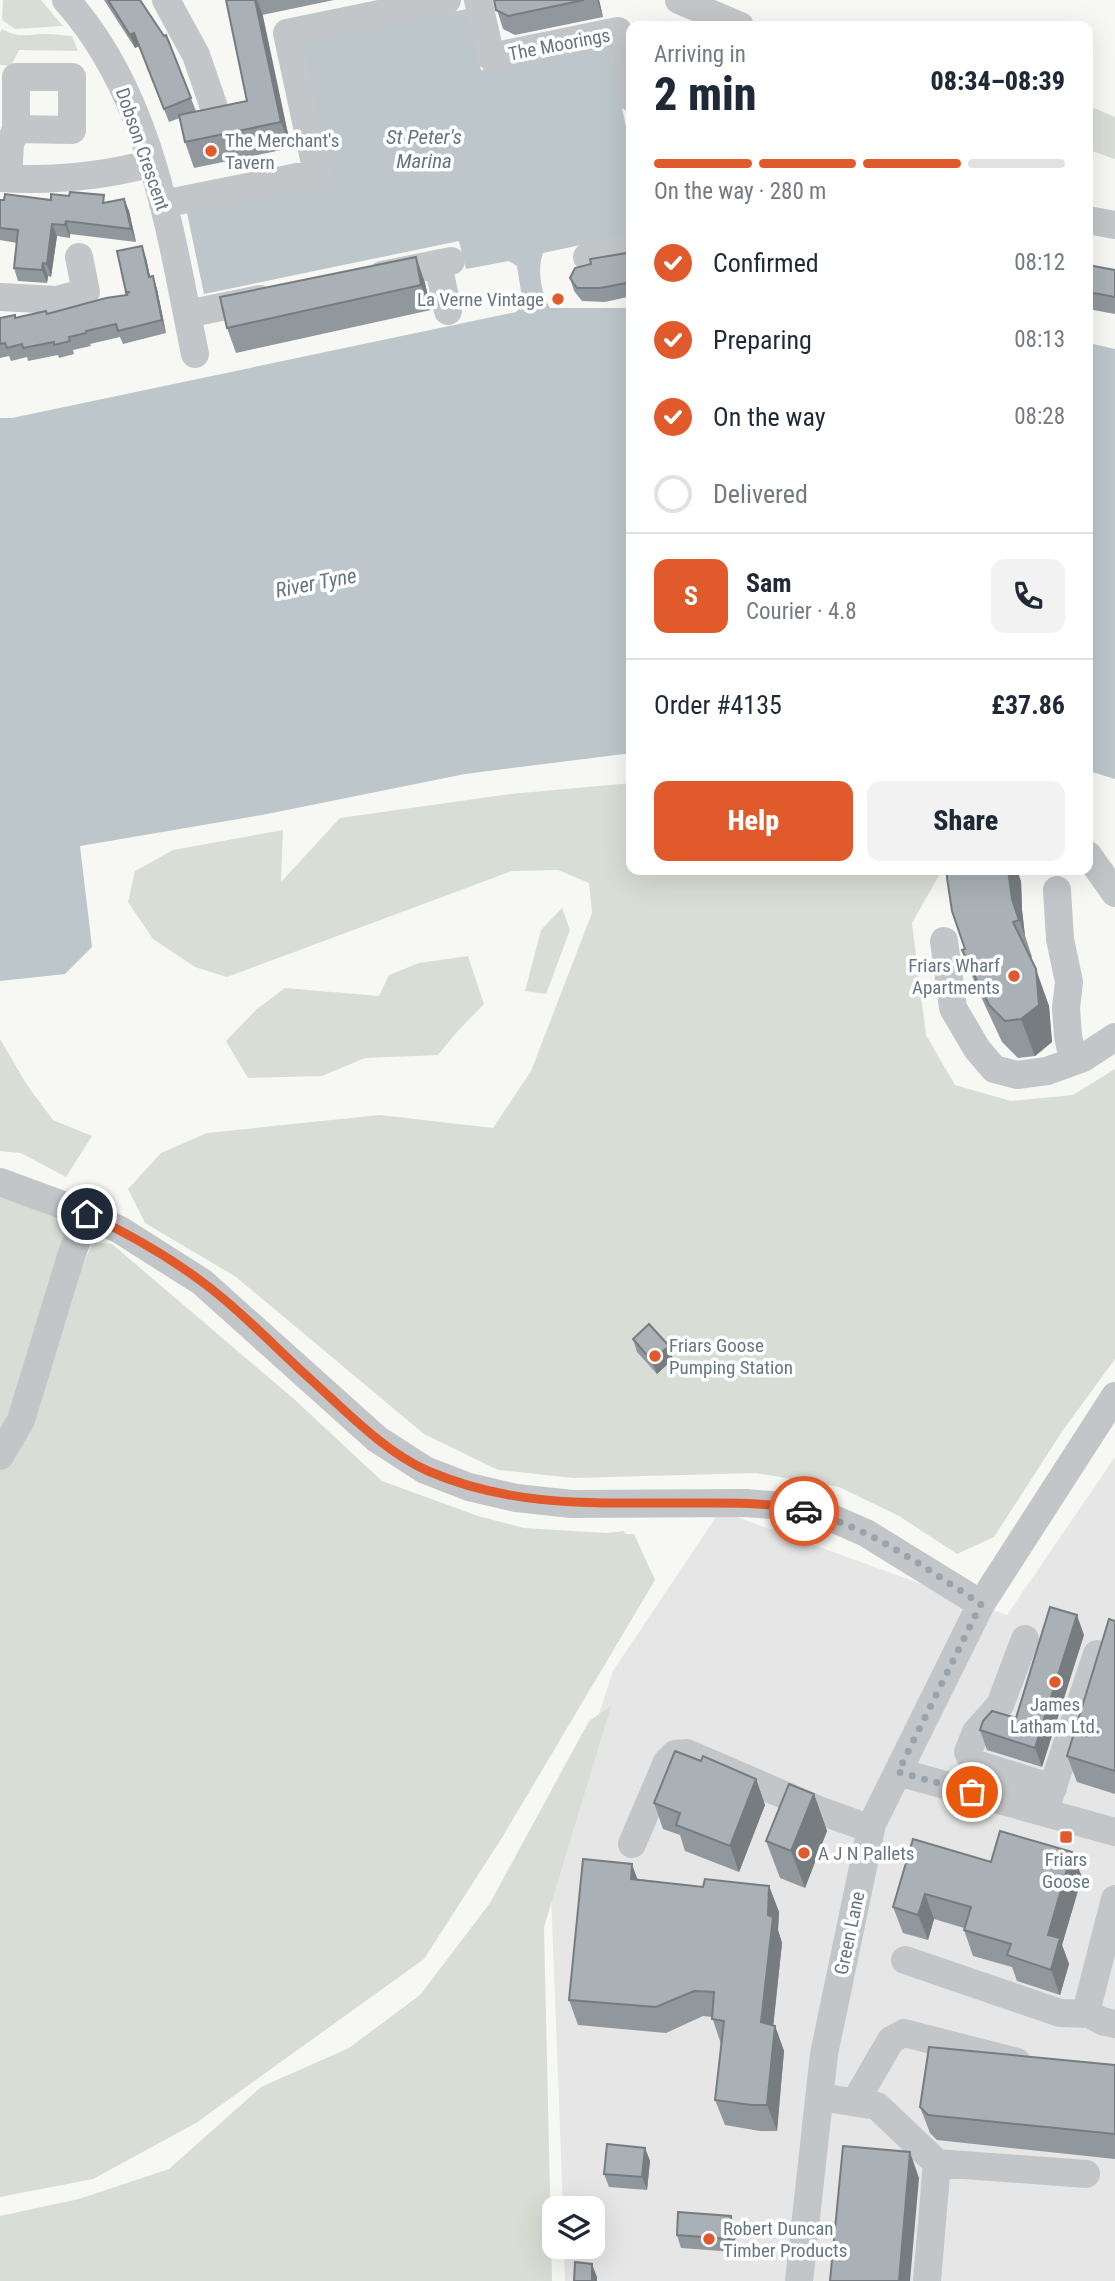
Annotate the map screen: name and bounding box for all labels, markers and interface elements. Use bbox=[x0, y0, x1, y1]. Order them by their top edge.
street label: The Moorings bbox=[506, 23, 612, 66]
text: Arriving in bbox=[654, 41, 746, 68]
text: 08:34–08:39 bbox=[931, 66, 1065, 96]
text: 2 min bbox=[654, 67, 757, 121]
street label: Dobson Crescent bbox=[111, 85, 174, 213]
water label: St Peter's Marina bbox=[386, 125, 462, 173]
place label: The Merchant's Tavern bbox=[225, 129, 339, 174]
marker: The Merchant's Tavern bbox=[203, 143, 219, 159]
text: On the way · 280 m bbox=[654, 178, 826, 205]
icon: check bbox=[654, 244, 692, 282]
text: Confirmed bbox=[713, 248, 819, 278]
text: 08:12 bbox=[1014, 249, 1065, 276]
place label: La Verne Vintage bbox=[417, 288, 544, 311]
marker: La Verne Vintage bbox=[550, 291, 566, 307]
icon: check bbox=[654, 321, 692, 359]
text: Preparing bbox=[713, 325, 812, 355]
text: 08:13 bbox=[1014, 326, 1065, 353]
icon: check bbox=[654, 398, 692, 436]
text: On the way bbox=[713, 402, 826, 432]
text: 08:28 bbox=[1014, 403, 1065, 430]
text: Delivered bbox=[713, 479, 808, 509]
button: phone bbox=[991, 559, 1065, 633]
water label: River Tyne bbox=[273, 563, 359, 603]
text: Sam bbox=[746, 568, 792, 598]
text: S bbox=[684, 581, 698, 611]
text: Courier · 4.8 bbox=[746, 598, 857, 625]
text: Order #4135 bbox=[654, 690, 782, 720]
text: £37.86 bbox=[991, 690, 1065, 720]
button: Help bbox=[654, 781, 853, 861]
button: Share bbox=[867, 781, 1065, 861]
place label: Friars Wharf Apartments bbox=[908, 954, 1000, 999]
marker: Friars Wharf Apartments bbox=[1006, 968, 1022, 984]
pin bbox=[57, 1184, 117, 1244]
icon: home bbox=[68, 1195, 106, 1233]
place label: Friars Goose Pumping Station bbox=[669, 1334, 793, 1379]
marker: Friars Goose Pumping Station bbox=[647, 1348, 663, 1364]
courier bbox=[769, 1476, 839, 1546]
icon: car bbox=[785, 1492, 823, 1530]
marker: James Latham Ltd. bbox=[1047, 1674, 1063, 1690]
place label: James Latham Ltd. bbox=[1010, 1693, 1100, 1738]
pin bbox=[942, 1762, 1002, 1822]
icon: bag bbox=[953, 1773, 991, 1811]
marker: Friars Goose bbox=[1058, 1829, 1074, 1845]
place label: A J N Pallets bbox=[818, 1842, 914, 1865]
marker: A J N Pallets bbox=[796, 1845, 812, 1861]
place label: Friars Goose bbox=[1042, 1848, 1090, 1893]
street label: Green Lane bbox=[829, 1889, 870, 1977]
map controls bbox=[542, 2196, 605, 2259]
button: layers bbox=[542, 2196, 605, 2259]
place label: Robert Duncan Timber Products bbox=[723, 2217, 847, 2262]
marker: Robert Duncan Timber Products bbox=[701, 2231, 717, 2247]

